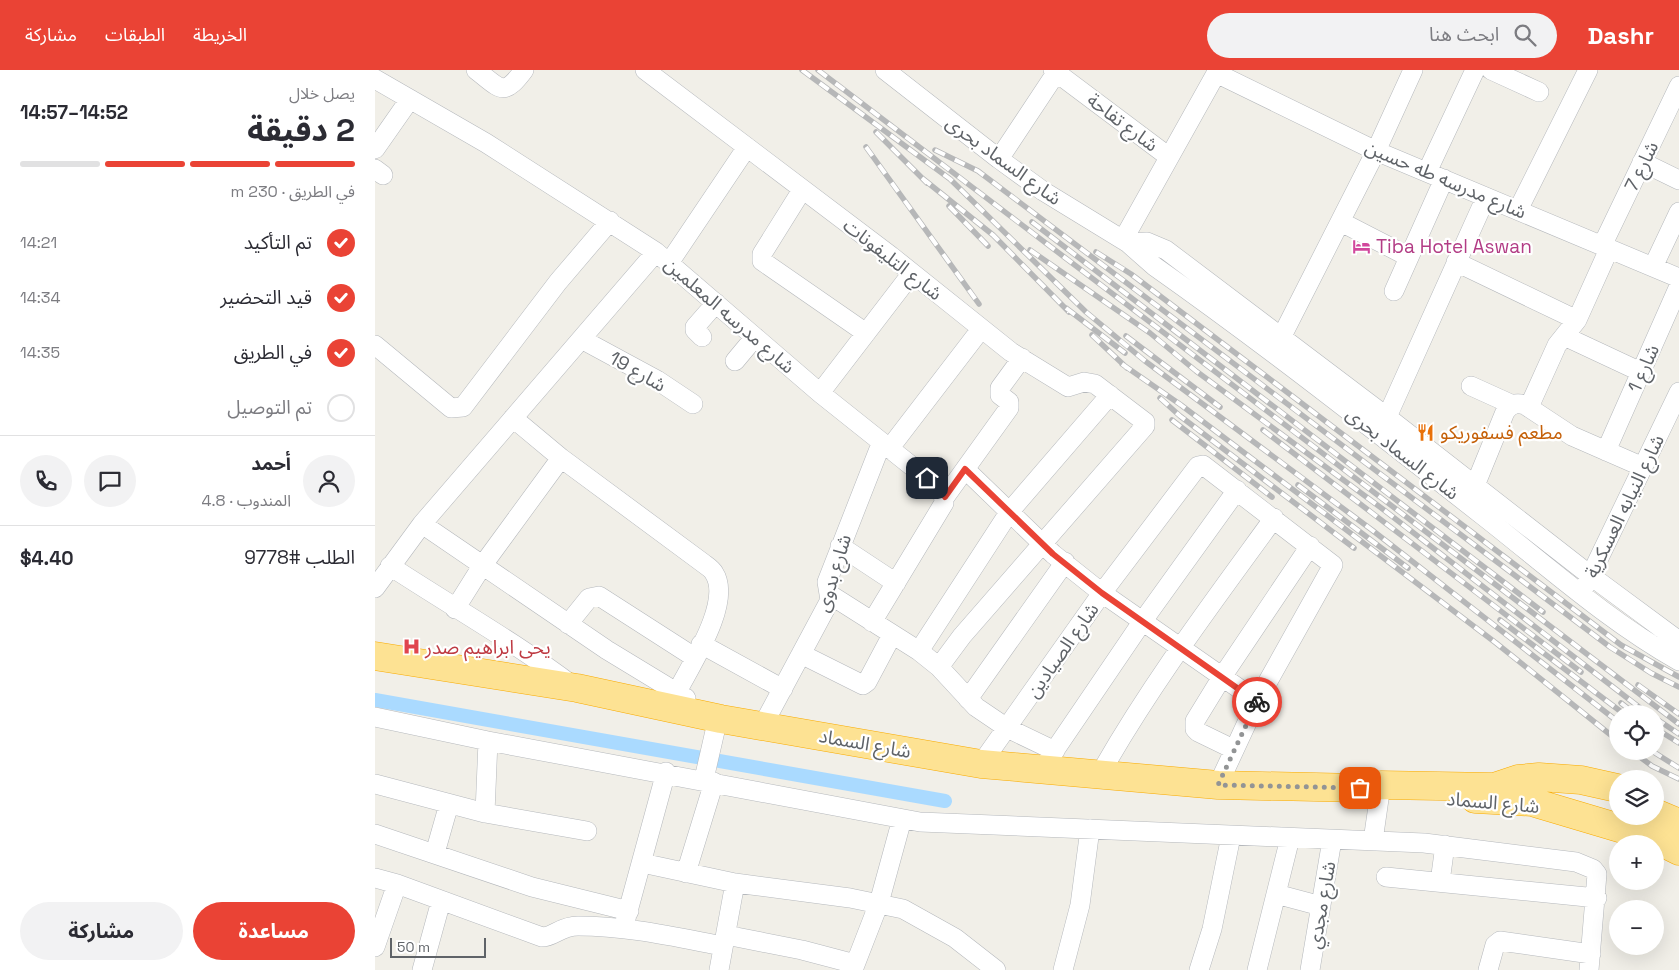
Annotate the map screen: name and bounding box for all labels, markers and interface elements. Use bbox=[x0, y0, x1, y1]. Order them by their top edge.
search box bbox=[1207, 13, 1557, 58]
text: Dashr bbox=[1587, 20, 1654, 51]
icon: search bbox=[1511, 21, 1539, 49]
text: ابحث هنا bbox=[1429, 22, 1499, 47]
text: مشاركة bbox=[25, 23, 77, 46]
text: الطبقات bbox=[105, 23, 165, 46]
text: الخريطة bbox=[193, 23, 247, 46]
text: يصل خلال bbox=[289, 83, 355, 104]
street label: شارع تفاحة bbox=[1081, 87, 1163, 158]
text: 14:52–14:57 bbox=[20, 100, 128, 125]
text: 2 دقيقة bbox=[247, 110, 355, 150]
street label: شارع السماد بحرى bbox=[940, 110, 1067, 212]
street label: شارع مدرسه طه حسين bbox=[1361, 134, 1530, 226]
street label: شارع 7 bbox=[1619, 137, 1665, 196]
text: في الطريق · 230 m bbox=[230, 181, 355, 202]
street label: شارع التليفونات bbox=[837, 213, 947, 307]
icon: check bbox=[327, 229, 355, 257]
text: تم التأكيد bbox=[244, 230, 312, 255]
text: 14:21 bbox=[20, 232, 57, 253]
place label: Tiba Hotel Aswan bbox=[1376, 234, 1532, 259]
hotel icon: Tiba Hotel Aswan bbox=[1352, 236, 1372, 256]
street label: شارع مدرسه المعلمين bbox=[658, 252, 800, 380]
icon: check bbox=[327, 284, 355, 312]
text: قيد التحضير bbox=[220, 285, 312, 310]
text: 14:34 bbox=[20, 287, 60, 308]
icon: check bbox=[327, 339, 355, 367]
text: في الطريق bbox=[234, 340, 312, 365]
street label: شارع 1 bbox=[1622, 340, 1666, 396]
text: 14:35 bbox=[20, 342, 60, 363]
street label: شارع 19 bbox=[604, 345, 671, 398]
text: تم التوصيل bbox=[227, 395, 312, 420]
street label: شارع السماد بحرى bbox=[1340, 401, 1464, 506]
place label: مطعم فسفوريكو bbox=[1440, 420, 1563, 447]
restaurant icon: مطعم فسفوريكو bbox=[1416, 422, 1436, 442]
street label: شارع النيابه العسكرية bbox=[1579, 430, 1671, 583]
text: أحمد bbox=[251, 451, 291, 476]
button: phone bbox=[20, 455, 72, 507]
button: chat bbox=[84, 455, 136, 507]
button: person bbox=[303, 455, 355, 507]
pin bbox=[906, 457, 948, 499]
icon: home bbox=[913, 464, 941, 492]
text: المندوب · 4.8 bbox=[201, 490, 291, 511]
street label: شارع بدوى bbox=[810, 531, 858, 615]
text: الطلب #9778 bbox=[244, 545, 355, 570]
text: $4.40 bbox=[20, 546, 74, 571]
street label: شارع الصيادين bbox=[1020, 598, 1105, 703]
place label: يحى ابراهيم صدر bbox=[424, 635, 551, 662]
hospital icon: يحى ابراهيم صدر bbox=[401, 637, 421, 657]
courier bbox=[1232, 677, 1282, 727]
icon: bike bbox=[1243, 688, 1271, 716]
map controls bbox=[1609, 705, 1664, 955]
button: locate bbox=[1609, 705, 1664, 760]
street label: شارع السماد bbox=[817, 723, 913, 765]
pin bbox=[1339, 767, 1381, 809]
button: layers bbox=[1609, 770, 1664, 825]
icon: bag bbox=[1346, 774, 1374, 802]
street label: شارع السماد bbox=[1445, 786, 1540, 820]
button: + bbox=[1609, 835, 1664, 890]
street label: شارع مجدي bbox=[1301, 859, 1344, 951]
button: − bbox=[1609, 900, 1664, 955]
button: مشاركة bbox=[20, 902, 183, 960]
button: مساعدة bbox=[193, 902, 355, 960]
scale bar bbox=[390, 935, 486, 958]
text: 50 m bbox=[397, 938, 430, 956]

